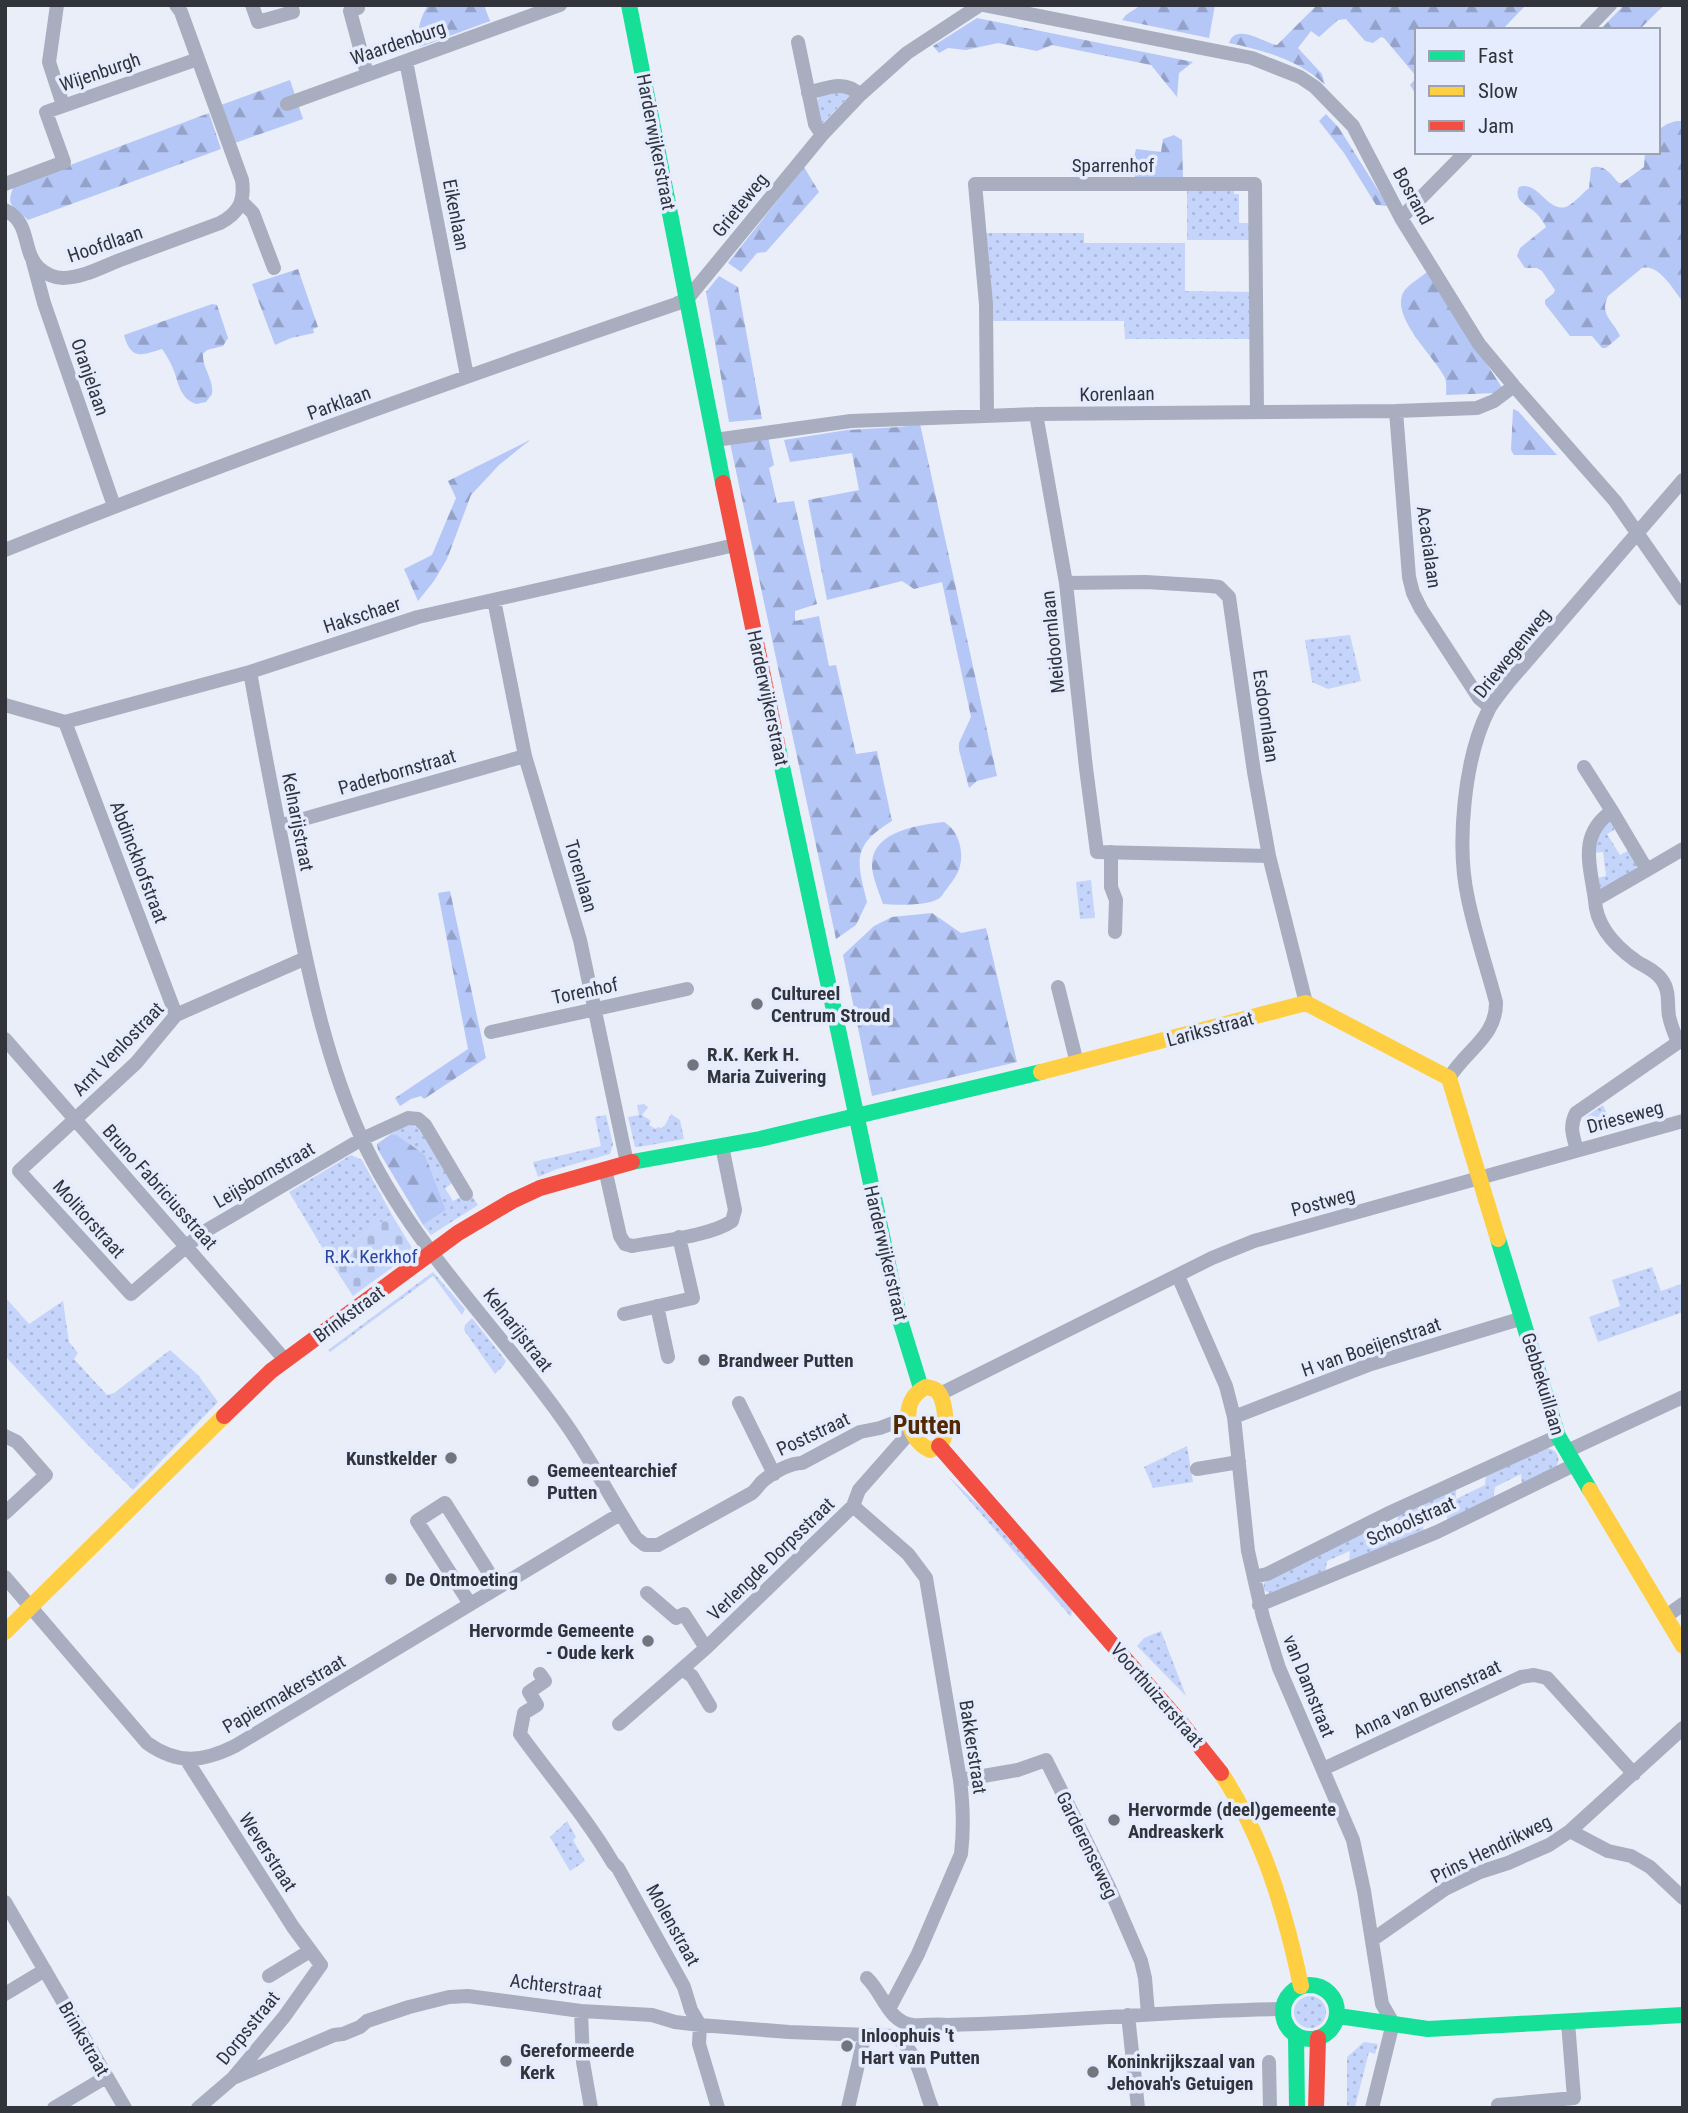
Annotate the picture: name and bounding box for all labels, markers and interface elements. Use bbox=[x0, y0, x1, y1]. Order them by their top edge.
street label: Waardenburg bbox=[347, 16, 449, 70]
legend bbox=[1415, 28, 1660, 154]
text: Fast bbox=[1478, 44, 1514, 68]
street label: Wijenburgh bbox=[57, 47, 143, 97]
street label: Harderwijkerstraat bbox=[632, 72, 680, 212]
text: Slow bbox=[1478, 79, 1518, 103]
text: Jam bbox=[1478, 114, 1514, 138]
street label: Sparrenhof bbox=[1072, 154, 1154, 177]
street label: Bosrand bbox=[1388, 163, 1438, 229]
street label: Grieteweg bbox=[707, 168, 773, 242]
street label: Eikenlaan bbox=[438, 177, 474, 253]
street label: Hoofdlaan bbox=[64, 220, 146, 268]
street label: Oranjelaan bbox=[66, 335, 114, 419]
street label: Parklaan bbox=[304, 381, 374, 425]
street label: Korenlaan bbox=[1079, 382, 1155, 406]
street label: Acacialaan bbox=[1412, 504, 1446, 590]
street label: Meidoornlaan bbox=[1036, 590, 1070, 694]
street label: Hakschaer bbox=[320, 592, 404, 638]
street label: Driewegenweg bbox=[1469, 603, 1555, 703]
street label: Harderwijkerstraat bbox=[742, 628, 794, 768]
street label: Esdoornlaan bbox=[1248, 668, 1284, 764]
street label: Paderbornstraat bbox=[336, 744, 458, 800]
street label: Kelnarijstraat bbox=[277, 771, 319, 873]
street label: Abdinckhofstraat bbox=[105, 798, 173, 926]
street label: Torenlaan bbox=[560, 837, 602, 915]
street label: Torenhof bbox=[550, 973, 620, 1009]
place label: Cultureel Centrum Stroud bbox=[771, 982, 890, 1027]
marker: Cultureel Centrum Stroud bbox=[749, 996, 765, 1012]
street label: Arnt Venlostraat bbox=[67, 997, 169, 1101]
street label: Lariksstraat bbox=[1164, 1006, 1256, 1052]
place label: R.K. Kerk H. Maria Zuivering bbox=[707, 1043, 826, 1088]
marker: R.K. Kerk H. Maria Zuivering bbox=[685, 1057, 701, 1073]
street label: Drieseweg bbox=[1584, 1096, 1666, 1138]
street label: Bruno Fabriciusstraat bbox=[98, 1120, 222, 1254]
street label: Leijsbornstraat bbox=[209, 1137, 319, 1213]
street label: Molitorstraat bbox=[48, 1175, 130, 1263]
street label: Postweg bbox=[1289, 1182, 1357, 1222]
street label: Harderwijkerstraat bbox=[859, 1183, 913, 1323]
park label: R.K. Kerkhof bbox=[325, 1245, 417, 1268]
street label: Brinkstraat bbox=[309, 1281, 389, 1347]
street label: Kelnarijstraat bbox=[478, 1284, 558, 1376]
street label: H van Boeijenstraat bbox=[1298, 1312, 1444, 1382]
street label: Gebbekuillaan bbox=[1517, 1330, 1569, 1438]
place label: Brandweer Putten bbox=[718, 1349, 854, 1372]
marker: Brandweer Putten bbox=[696, 1352, 712, 1368]
street label: Poststraat bbox=[773, 1407, 853, 1461]
district label: Putten bbox=[893, 1410, 961, 1440]
place label: Kunstkelder bbox=[346, 1447, 437, 1470]
marker: Kunstkelder bbox=[443, 1450, 459, 1466]
place label: Gemeentearchief Putten bbox=[547, 1459, 678, 1504]
marker: Gemeentearchief Putten bbox=[525, 1473, 541, 1489]
street label: Schoolstraat bbox=[1363, 1491, 1459, 1551]
street label: Verlengde Dorpsstraat bbox=[703, 1493, 839, 1625]
place label: De Ontmoeting bbox=[405, 1568, 518, 1591]
marker: De Ontmoeting bbox=[383, 1571, 399, 1587]
place label: Hervormde Gemeente - Oude kerk bbox=[469, 1619, 635, 1664]
street label: van Damstraat bbox=[1278, 1631, 1340, 1741]
marker: Hervormde Gemeente - Oude kerk bbox=[640, 1633, 656, 1649]
street label: Voorthuizerstraat bbox=[1106, 1638, 1208, 1752]
street label: Papiermakerstraat bbox=[219, 1650, 349, 1738]
street label: Anna van Burenstraat bbox=[1350, 1655, 1504, 1743]
street label: Bakkerstraat bbox=[954, 1698, 992, 1796]
street label: Garderenseweg bbox=[1051, 1788, 1123, 1902]
place label: Hervormde (deel)gemeente Andreaskerk bbox=[1128, 1798, 1336, 1843]
street label: Weverstraat bbox=[234, 1808, 302, 1896]
street label: Prins Hendrikweg bbox=[1427, 1810, 1555, 1888]
marker: Hervormde (deel)gemeente Andreaskerk bbox=[1106, 1812, 1122, 1828]
street label: Molenstraat bbox=[641, 1880, 705, 1970]
street label: Achterstraat bbox=[509, 1969, 603, 2003]
street label: Dorpsstraat bbox=[211, 1987, 285, 2069]
street label: Brinkstraat bbox=[54, 1998, 114, 2080]
place label: Inloophuis 't Hart van Putten bbox=[861, 2024, 980, 2069]
marker: Inloophuis 't Hart van Putten bbox=[839, 2038, 855, 2054]
place label: Gereformeerde Kerk bbox=[520, 2039, 634, 2084]
place label: Koninkrijkszaal van Jehovah's Getuigen bbox=[1107, 2050, 1255, 2095]
marker: Gereformeerde Kerk bbox=[498, 2053, 514, 2069]
marker: Koninkrijkszaal van Jehovah's Getuigen bbox=[1085, 2064, 1101, 2080]

